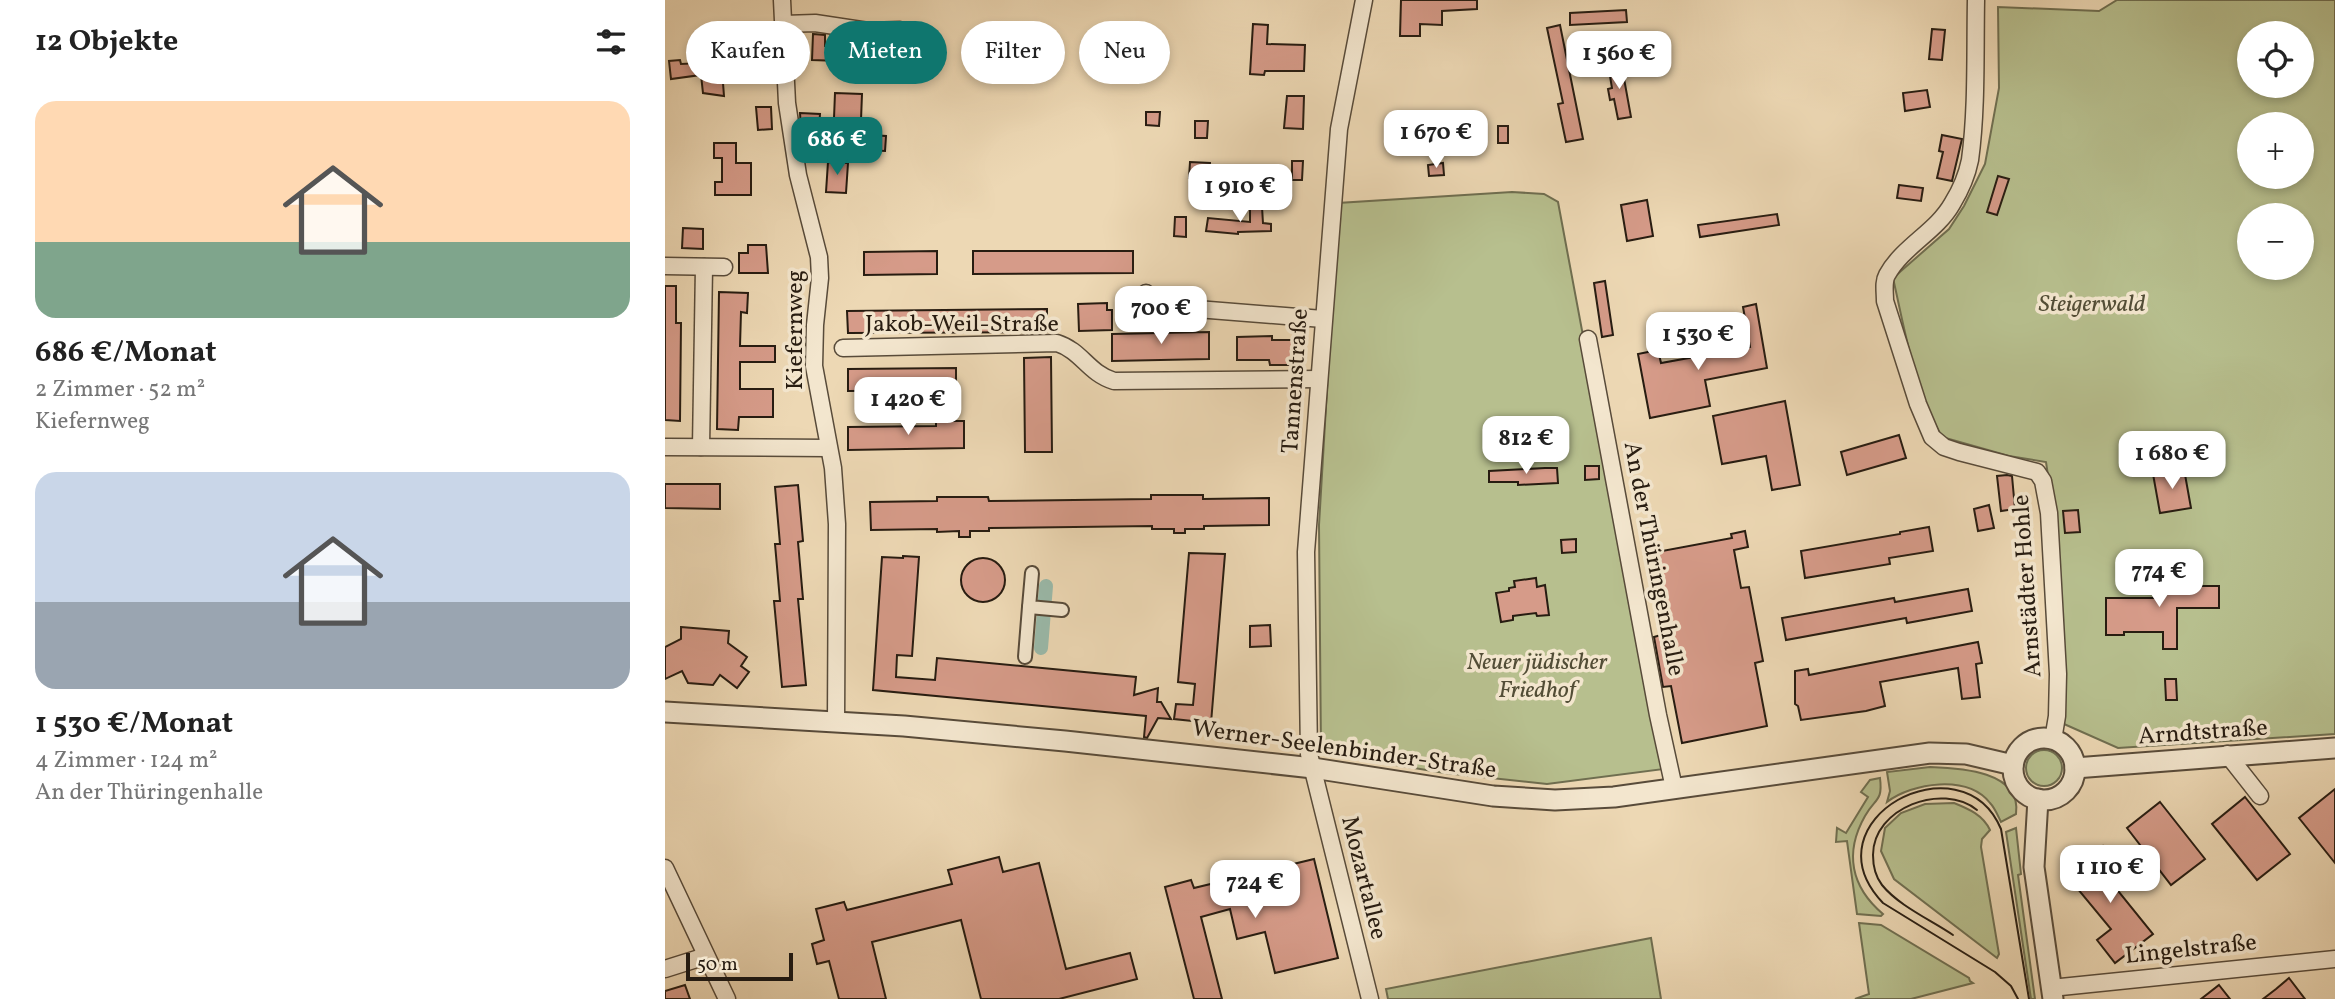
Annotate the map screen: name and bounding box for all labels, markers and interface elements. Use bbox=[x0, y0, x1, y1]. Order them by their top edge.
text: 12 Objekte bbox=[35, 21, 178, 63]
chip: Kaufen bbox=[686, 21, 810, 84]
chip: Mieten bbox=[824, 21, 947, 84]
chip: Filter bbox=[961, 21, 1065, 84]
chip: Neu bbox=[1079, 21, 1170, 84]
map controls bbox=[2237, 21, 2314, 280]
button: locate bbox=[2237, 21, 2314, 98]
icon: filters bbox=[592, 23, 630, 61]
pin: 1 560 € bbox=[1554, 32, 1684, 91]
text: 1 560 € bbox=[1582, 38, 1656, 70]
pin: 1 670 € bbox=[1371, 110, 1501, 170]
button: + bbox=[2237, 112, 2314, 189]
text: 1 670 € bbox=[1400, 117, 1472, 149]
pin: 686 € bbox=[788, 118, 886, 177]
text: 686 € bbox=[807, 124, 867, 156]
icon: home bbox=[270, 147, 396, 273]
pin: 1 910 € bbox=[1175, 164, 1305, 224]
text: 1 910 € bbox=[1204, 171, 1276, 203]
button: − bbox=[2237, 203, 2314, 280]
street label: Kiefernweg bbox=[779, 270, 813, 390]
pin: 700 € bbox=[1112, 286, 1210, 346]
park label: Steigerwald bbox=[2038, 288, 2146, 322]
text: 700 € bbox=[1131, 293, 1191, 325]
street label: Tannenstraße bbox=[1274, 307, 1318, 455]
street label: Jakob-Weil-Straße bbox=[865, 308, 1059, 342]
pin: 1 530 € bbox=[1633, 312, 1763, 372]
text: 1 530 € bbox=[1662, 319, 1734, 351]
text: 686 €/Monat bbox=[35, 332, 216, 374]
text: 2 Zimmer · 52 m² bbox=[35, 374, 205, 406]
pin: 1 420 € bbox=[843, 378, 973, 437]
text: 1 420 € bbox=[870, 384, 946, 416]
text: Kiefernweg bbox=[35, 406, 150, 438]
pin: 812 € bbox=[1477, 416, 1575, 476]
text: 812 € bbox=[1498, 423, 1554, 455]
pin: 1 680 € bbox=[2107, 432, 2237, 491]
text: 1 680 € bbox=[2135, 438, 2209, 470]
street label: An der Thüringenhalle bbox=[1614, 439, 1692, 679]
street label: Arnstädter Hohle bbox=[2005, 493, 2051, 679]
icon: home bbox=[270, 518, 396, 644]
pin: 774 € bbox=[2110, 550, 2208, 609]
text: 774 € bbox=[2131, 556, 2187, 588]
park label: Neuer jüdischer Friedhof bbox=[1467, 646, 1608, 708]
text: 1 530 €/Monat bbox=[35, 703, 233, 745]
street label: Werner-Seelenbinder-Straße bbox=[1189, 712, 1499, 788]
street label: Arndtstraße bbox=[2137, 712, 2269, 754]
text: 4 Zimmer · 124 m² bbox=[35, 745, 218, 777]
text: An der Thüringenhalle bbox=[35, 777, 263, 809]
street label: Mozartallee bbox=[1331, 813, 1395, 943]
pin: 1 110 € bbox=[2045, 846, 2175, 905]
text: 1 110 € bbox=[2076, 852, 2144, 884]
pin: 724 € bbox=[1206, 860, 1304, 920]
text: 724 € bbox=[1226, 867, 1284, 899]
street label: Lingelstraße bbox=[2123, 926, 2259, 974]
scale bar bbox=[686, 950, 793, 982]
text: 50 m bbox=[697, 952, 738, 978]

